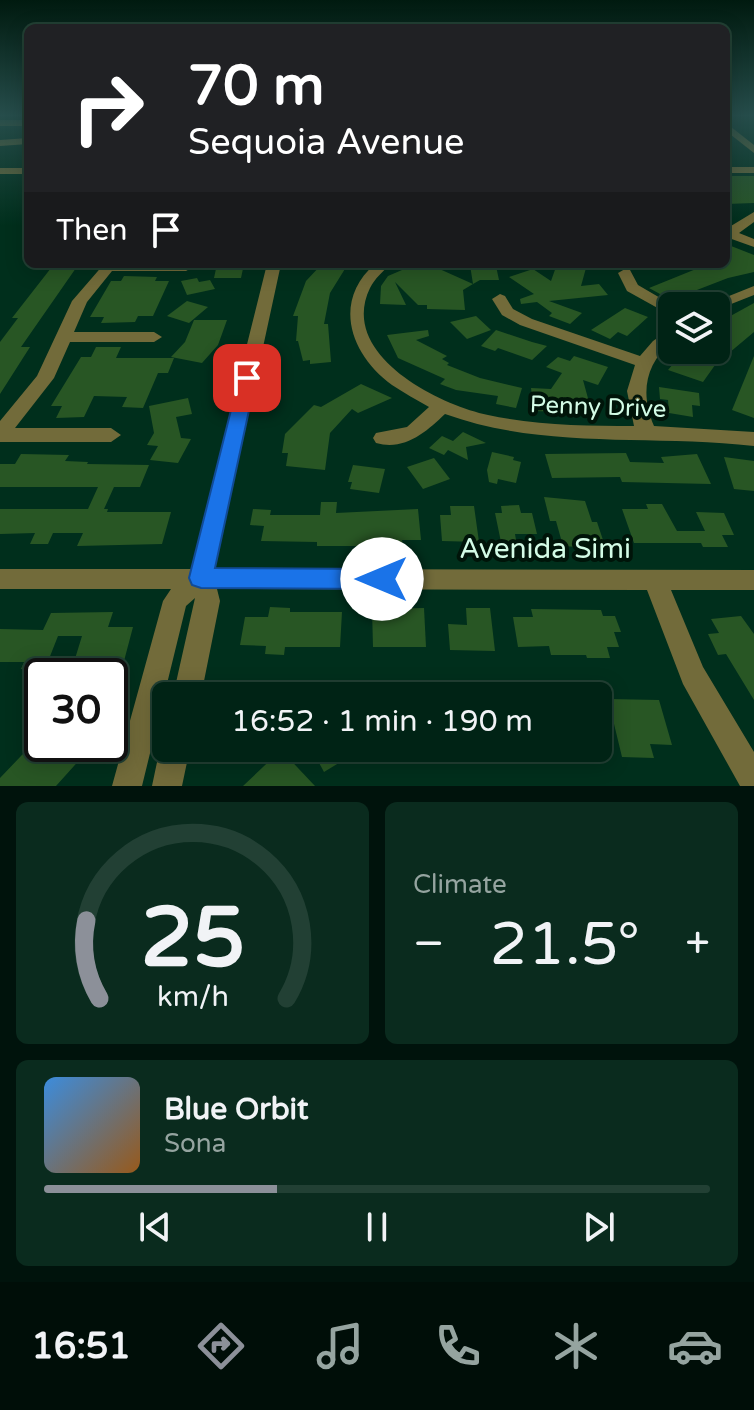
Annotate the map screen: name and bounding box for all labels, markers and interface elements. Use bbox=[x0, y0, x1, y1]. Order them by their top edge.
text: 70 m bbox=[188, 53, 324, 120]
icon: right bbox=[56, 56, 160, 160]
text: Sequoia Avenue bbox=[188, 121, 464, 164]
icon: arrive bbox=[144, 208, 188, 252]
text: Then bbox=[56, 212, 128, 249]
map controls bbox=[658, 292, 730, 364]
button: layers bbox=[658, 292, 730, 364]
pin bbox=[213, 344, 281, 412]
icon: arrive bbox=[225, 356, 269, 400]
street label: Penny Drive bbox=[529, 390, 667, 424]
street label: Avenida Simi bbox=[459, 532, 631, 566]
position arrow bbox=[340, 537, 424, 621]
speed limit sign: 30 bbox=[24, 658, 128, 762]
text: 16:52 · 1 min · 190 m bbox=[231, 703, 533, 740]
text: Climate bbox=[413, 869, 507, 900]
text: 25 bbox=[140, 889, 245, 989]
text: 21.5° bbox=[490, 909, 640, 981]
text: − bbox=[413, 918, 444, 971]
text: + bbox=[685, 918, 710, 971]
text: km/h bbox=[157, 980, 228, 1014]
text: Blue Orbit bbox=[164, 1091, 309, 1128]
text: Sona bbox=[164, 1128, 226, 1159]
icon: previous bbox=[133, 1205, 177, 1249]
icon: pause bbox=[355, 1205, 399, 1249]
icon: next bbox=[577, 1205, 621, 1249]
icon: directions bbox=[193, 1318, 249, 1374]
icon: music bbox=[312, 1318, 368, 1374]
icon: phone bbox=[430, 1318, 486, 1374]
icon: climate bbox=[548, 1318, 604, 1374]
icon: car bbox=[667, 1318, 723, 1374]
text: 16:51 bbox=[31, 1325, 131, 1368]

